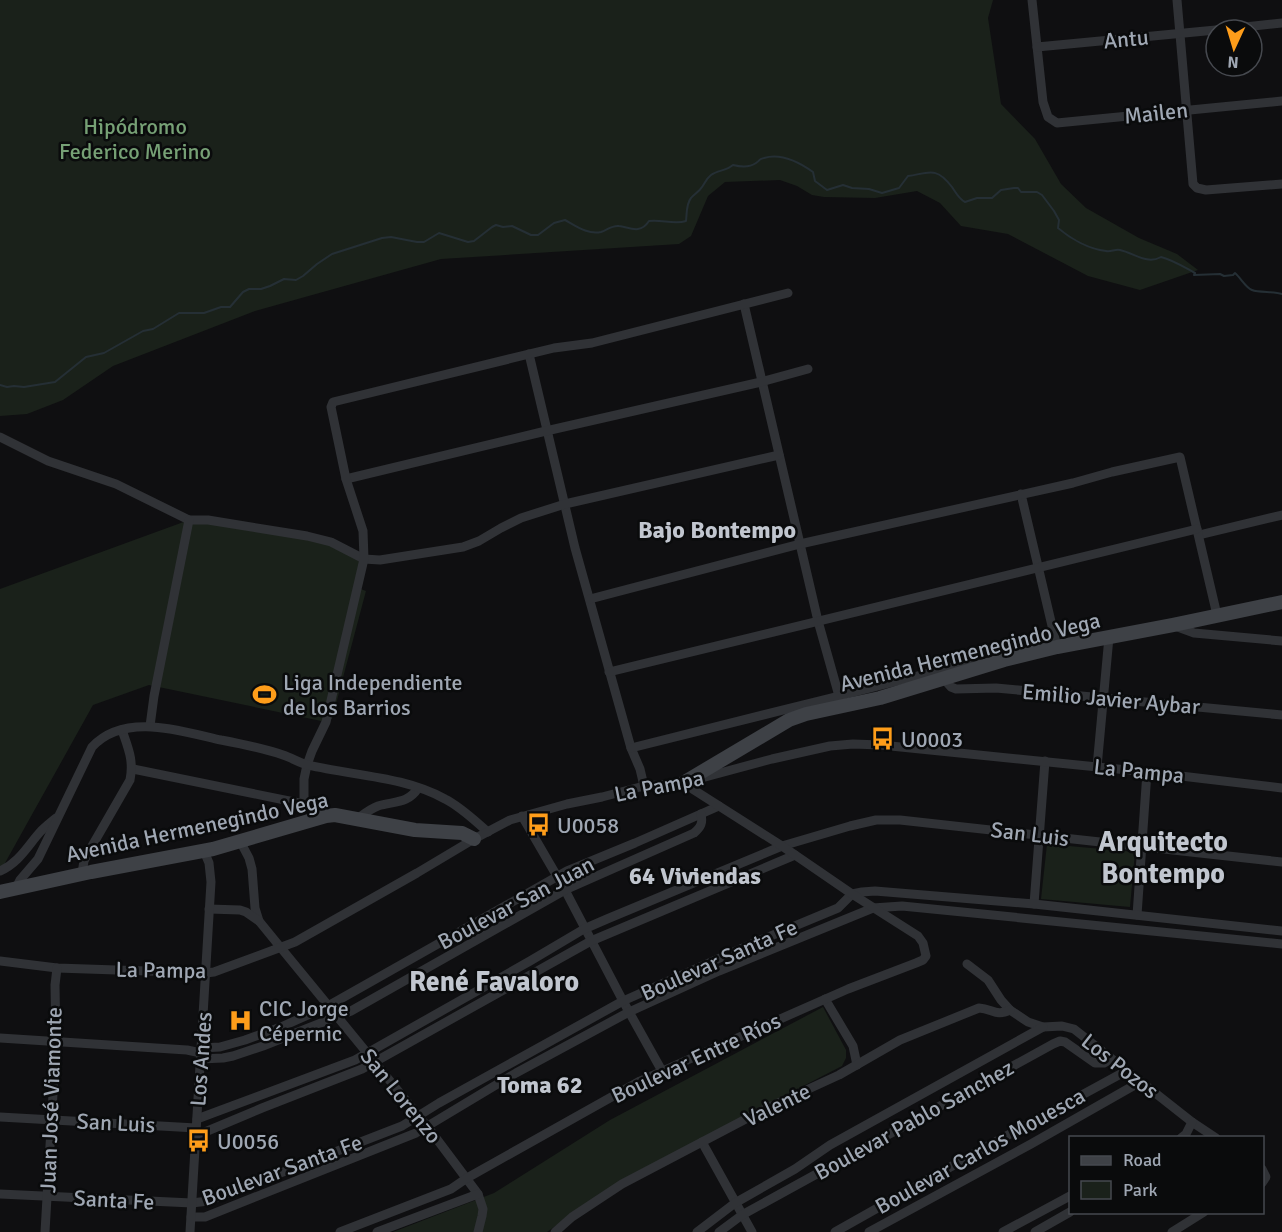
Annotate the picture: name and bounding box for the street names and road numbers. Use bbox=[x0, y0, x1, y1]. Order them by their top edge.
street label: Antu bbox=[1102, 24, 1150, 54]
street label: Mailen bbox=[1123, 96, 1189, 130]
street label: Avenida Hermenegindo Vega bbox=[837, 607, 1103, 697]
street label: Emilio Javier Aybar bbox=[1021, 678, 1201, 720]
street label: La Pampa bbox=[1092, 753, 1186, 789]
street label: La Pampa bbox=[612, 764, 706, 808]
street label: Avenida Hermenegindo Vega bbox=[63, 786, 331, 868]
street label: San Luis bbox=[989, 816, 1071, 852]
street label: Boulevar San Juan bbox=[433, 850, 599, 956]
street label: Boulevar Santa Fe bbox=[636, 913, 802, 1007]
street label: La Pampa bbox=[115, 956, 207, 984]
street label: Juan José Viamonte bbox=[34, 1007, 68, 1193]
street label: Boulevar Entre Ríos bbox=[607, 1007, 785, 1109]
street label: Los Andes bbox=[184, 1011, 218, 1107]
street label: Los Pozos bbox=[1076, 1028, 1164, 1104]
street label: San Lorenzo bbox=[355, 1043, 447, 1149]
street label: Boulevar Pablo Sanchez bbox=[810, 1054, 1019, 1186]
street label: Valente bbox=[739, 1077, 815, 1133]
street label: Boulevar Carlos Mouesca bbox=[870, 1082, 1090, 1220]
street label: San Luis bbox=[76, 1107, 156, 1139]
street label: Boulevar Santa Fe bbox=[198, 1128, 366, 1212]
street label: Santa Fe bbox=[73, 1184, 155, 1216]

